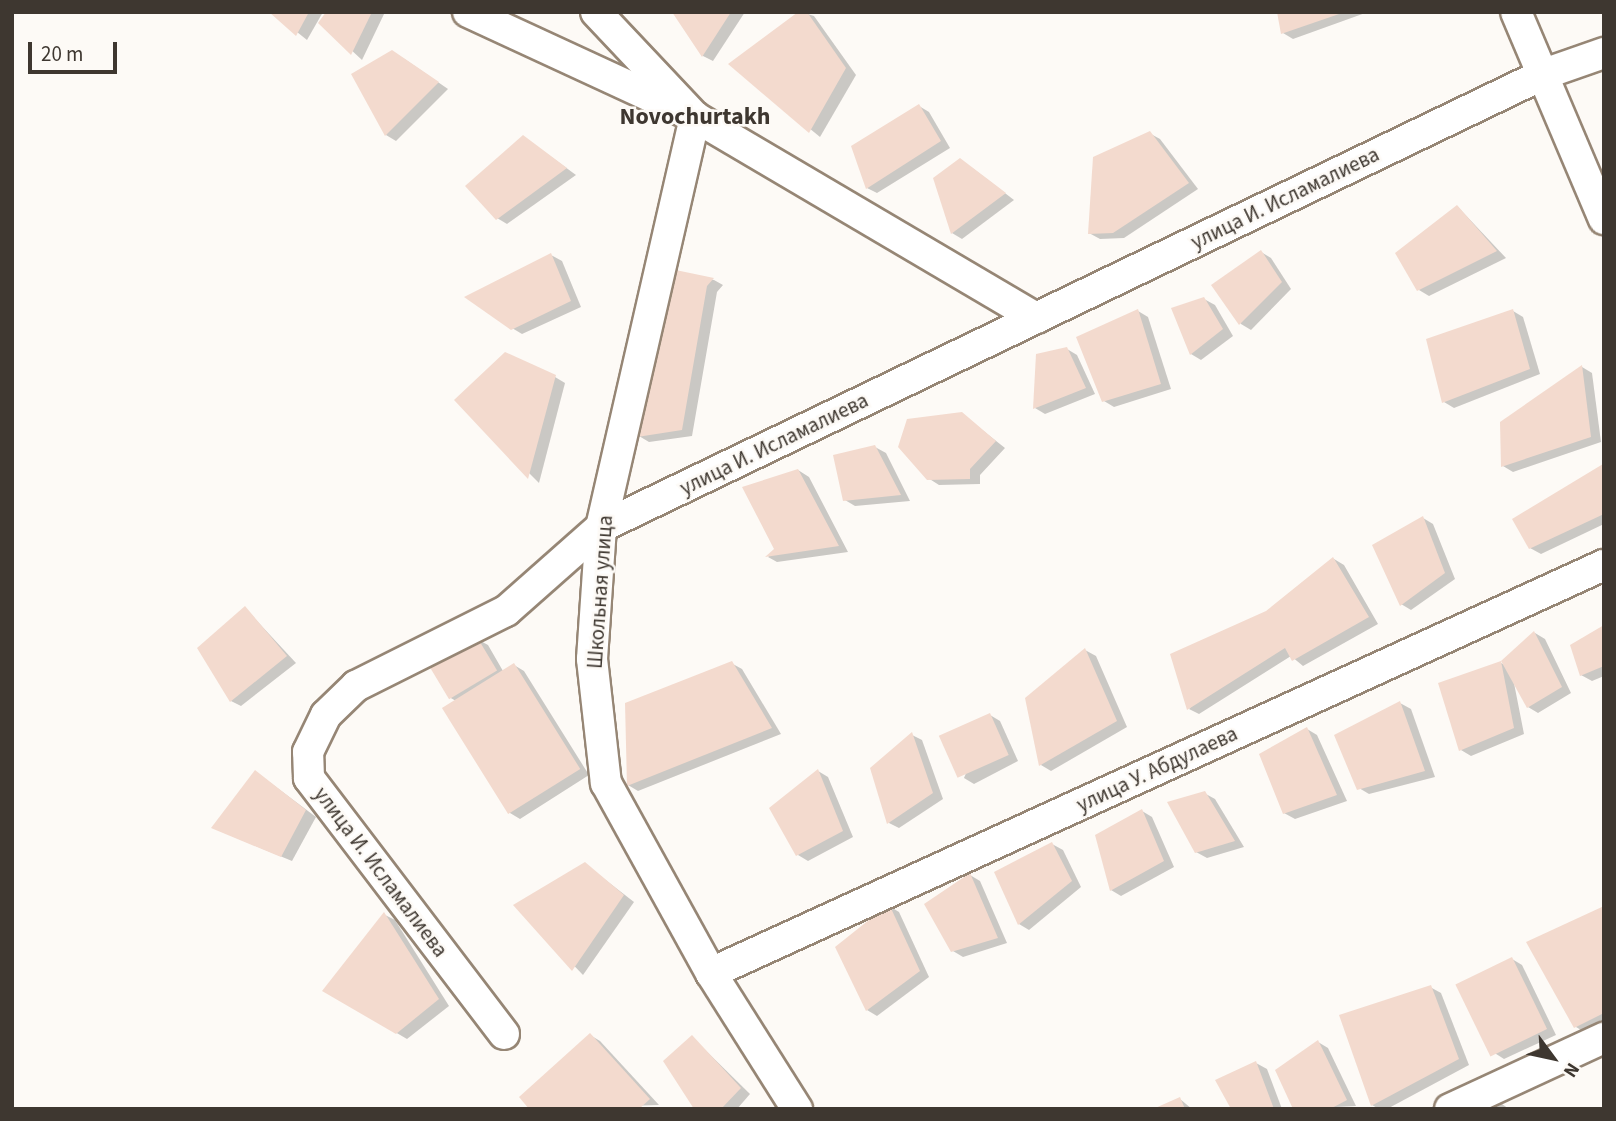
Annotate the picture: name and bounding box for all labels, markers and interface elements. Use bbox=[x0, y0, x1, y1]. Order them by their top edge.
scale bar bbox=[32, 28, 121, 72]
text: 20 m bbox=[41, 39, 83, 69]
district label: Novochurtakh bbox=[619, 103, 771, 131]
street label: улица И. Исламалиева bbox=[1187, 141, 1383, 255]
street label: улица И. Исламалиева bbox=[676, 387, 872, 501]
street label: Школьная улица bbox=[582, 514, 618, 670]
street label: улица У. Абдулаева bbox=[1073, 721, 1241, 817]
street label: улица И. Исламалиева bbox=[309, 782, 453, 962]
north arrow bbox=[1518, 1023, 1588, 1093]
text: N bbox=[1556, 1057, 1586, 1082]

